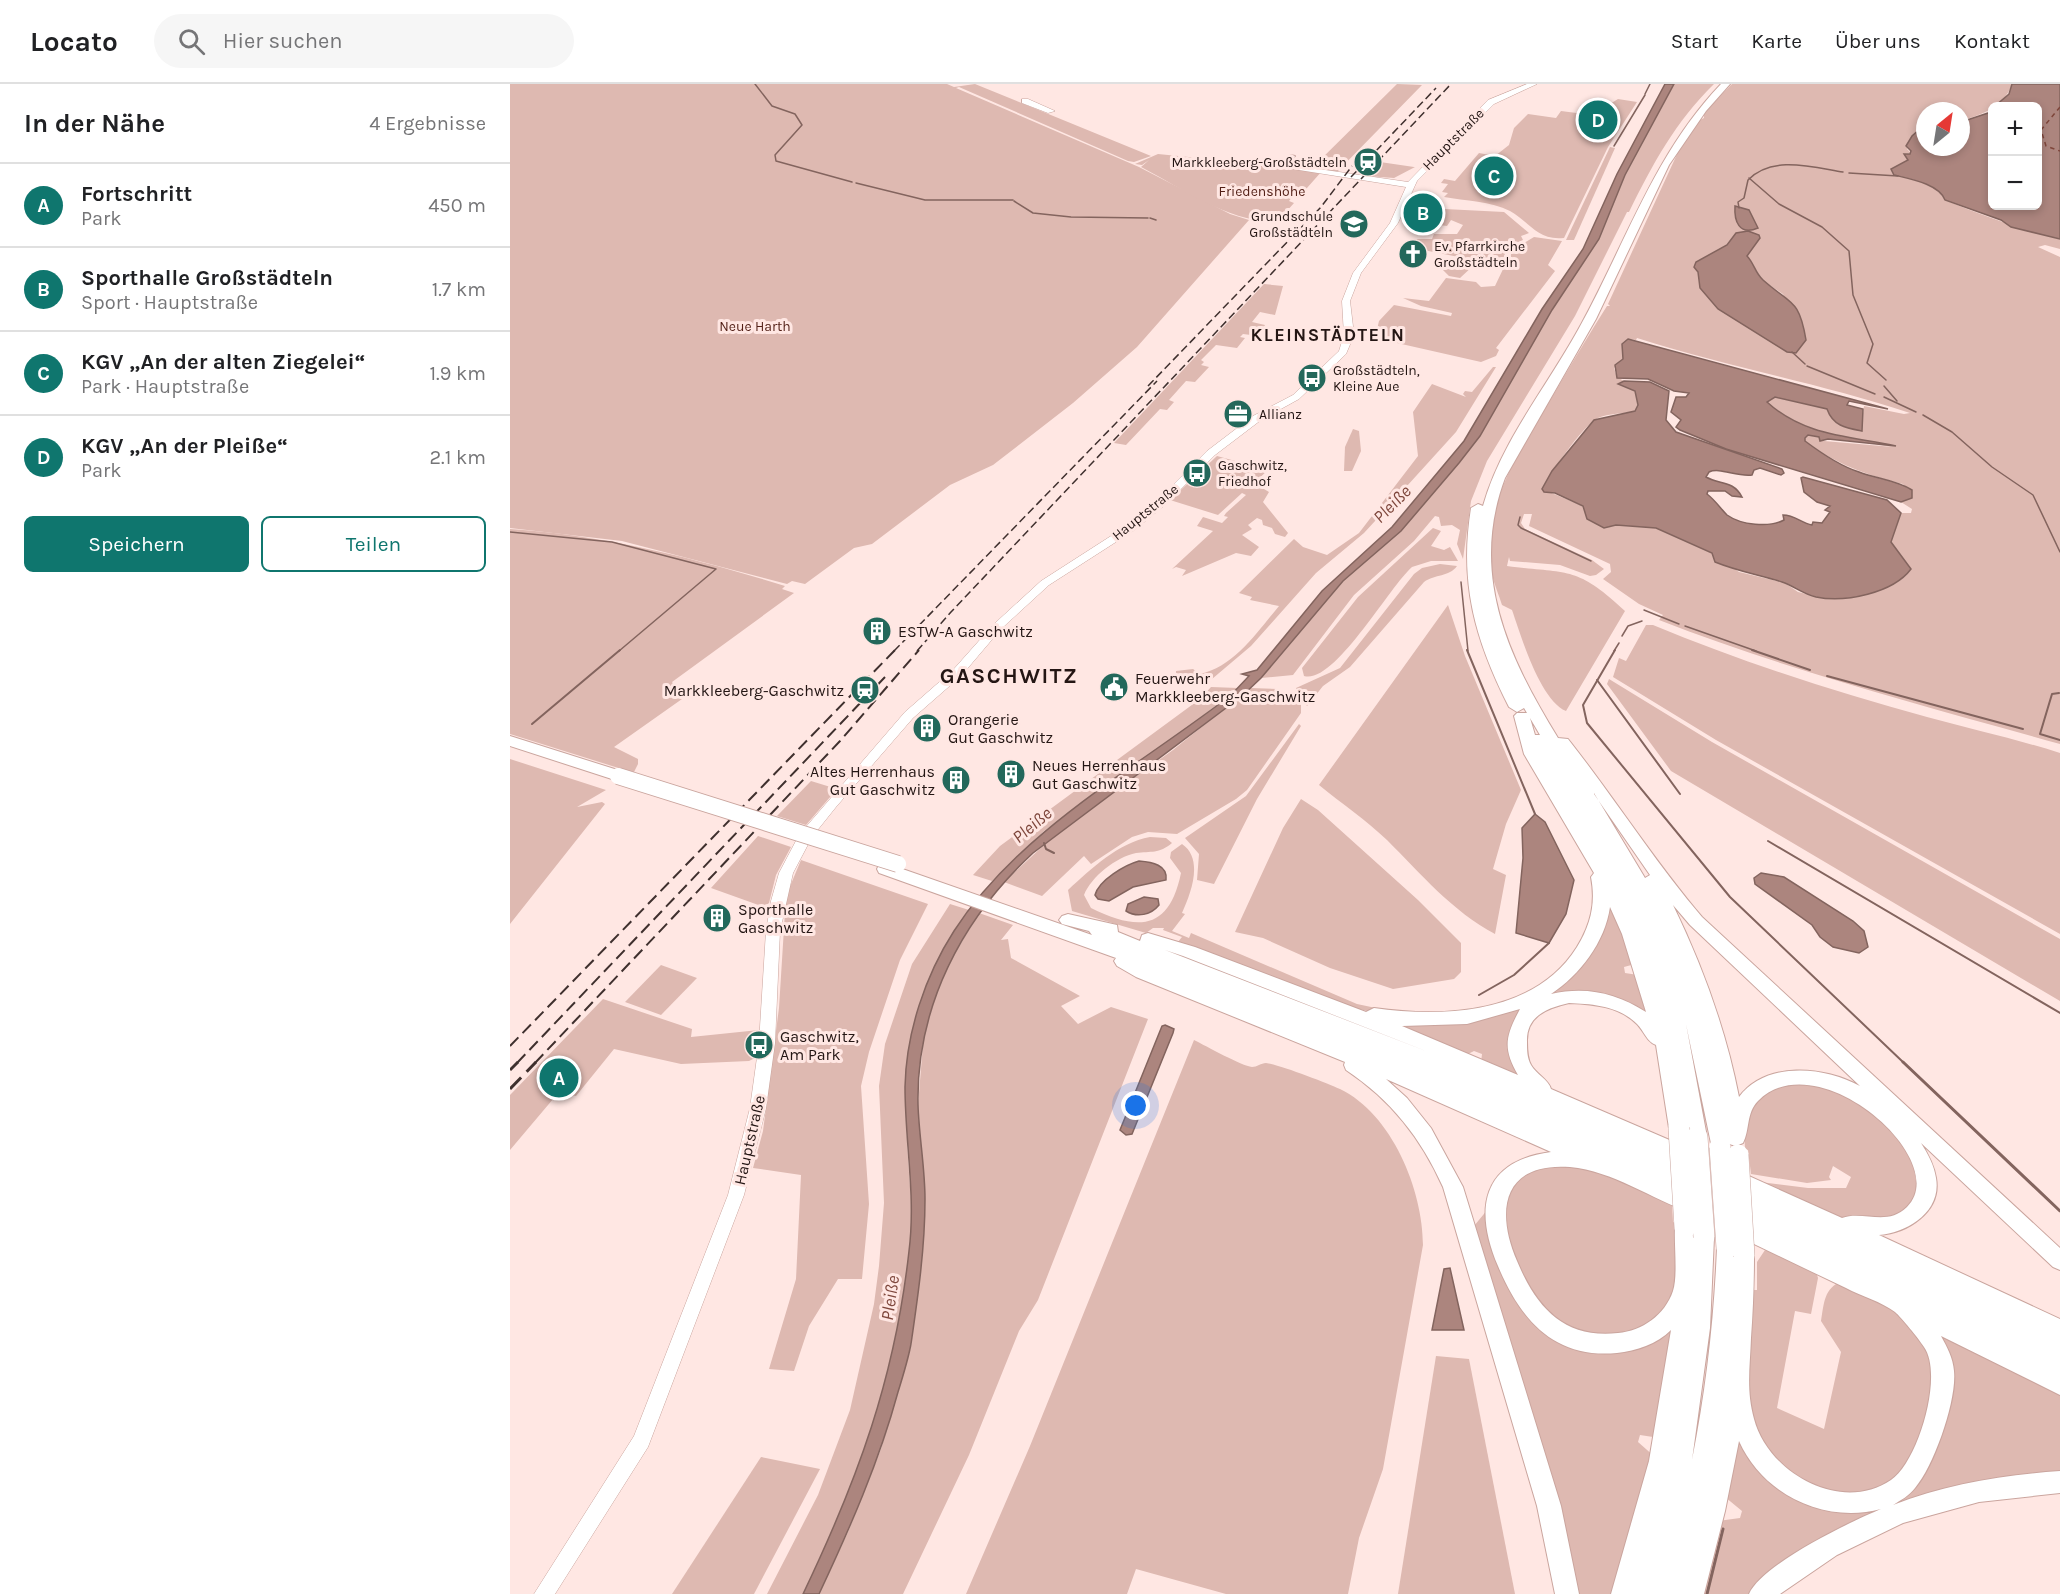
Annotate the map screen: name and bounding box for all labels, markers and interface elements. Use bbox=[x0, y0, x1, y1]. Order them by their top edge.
search box bbox=[154, 14, 574, 68]
text: Locato bbox=[30, 25, 118, 58]
icon: search bbox=[175, 25, 208, 58]
text: Hier suchen bbox=[223, 28, 343, 54]
text: Start bbox=[1671, 29, 1718, 53]
text: Karte bbox=[1751, 29, 1802, 53]
text: Über uns bbox=[1835, 29, 1921, 53]
text: Kontakt bbox=[1954, 29, 2030, 53]
pin: D bbox=[1578, 98, 1618, 142]
north arrow bbox=[1916, 102, 1970, 156]
map controls bbox=[1988, 102, 2042, 210]
button: + bbox=[1988, 102, 2042, 156]
street label: Hauptstraße bbox=[1419, 105, 1488, 174]
text: In der Nähe bbox=[24, 108, 165, 139]
text: 4 Ergebnisse bbox=[369, 112, 486, 135]
station icon: Markkleeberg-Großstädteln bbox=[1352, 146, 1384, 178]
place label: Markkleeberg-Großstädteln bbox=[1171, 154, 1347, 171]
pin: C bbox=[1474, 154, 1514, 199]
button: − bbox=[1988, 156, 2042, 210]
text: Fortschritt bbox=[81, 181, 192, 207]
park label: Friedenshöhe bbox=[1219, 183, 1305, 200]
pin: B bbox=[1404, 190, 1442, 236]
text: A bbox=[37, 194, 50, 217]
text: 450 m bbox=[428, 194, 486, 217]
text: Park bbox=[81, 207, 122, 230]
place label: Grundschule Großstädteln bbox=[1249, 208, 1333, 241]
school or university icon: Grundschule Großstädteln bbox=[1338, 208, 1370, 240]
church icon: Ev. Pfarrkirche Großstädteln bbox=[1397, 238, 1429, 270]
place label: Ev. Pfarrkirche Großstädteln bbox=[1434, 238, 1525, 271]
text: Sporthalle Großstädteln bbox=[81, 265, 333, 291]
text: B bbox=[37, 278, 50, 301]
text: 1.7 km bbox=[432, 278, 486, 301]
text: Sport · Hauptstraße bbox=[81, 291, 258, 314]
park label: Neue Harth bbox=[719, 318, 791, 335]
district label: KLEINSTÄDTELN bbox=[1251, 324, 1405, 346]
text: KGV „An der alten Ziegelei“ bbox=[81, 349, 366, 375]
text: C bbox=[37, 362, 50, 385]
text: 1.9 km bbox=[429, 362, 486, 385]
bus stop icon: Großstädteln, Kleine Aue bbox=[1296, 362, 1328, 394]
place label: Großstädteln, Kleine Aue bbox=[1333, 362, 1420, 395]
text: Park · Hauptstraße bbox=[81, 375, 249, 398]
office icon: Allianz bbox=[1222, 398, 1254, 430]
place label: Allianz bbox=[1259, 406, 1302, 423]
text: KGV „An der Pleiße“ bbox=[81, 433, 288, 459]
text: D bbox=[37, 446, 50, 469]
text: 2.1 km bbox=[430, 446, 486, 469]
bus stop icon: Gaschwitz, Friedhof bbox=[1181, 457, 1213, 489]
place label: Gaschwitz, Friedhof bbox=[1218, 457, 1287, 490]
text: Park bbox=[81, 459, 122, 482]
water label: Pleiße bbox=[1368, 480, 1416, 528]
street label: Hauptstraße bbox=[1109, 481, 1182, 544]
button: Speichern bbox=[24, 516, 249, 572]
button: Teilen bbox=[261, 516, 486, 572]
building icon: ESTW-A Gaschwitz bbox=[861, 615, 893, 647]
place label: ESTW-A Gaschwitz bbox=[898, 622, 1033, 641]
district label: GASCHWITZ bbox=[940, 663, 1078, 689]
place label: Feuerwehr Markkleeberg-Gaschwitz bbox=[1135, 669, 1315, 706]
public building icon: Feuerwehr Markkleeberg-Gaschwitz bbox=[1098, 671, 1130, 703]
station icon: Markkleeberg-Gaschwitz bbox=[849, 674, 881, 706]
place label: Markkleeberg-Gaschwitz bbox=[664, 681, 844, 700]
place label: Orangerie Gut Gaschwitz bbox=[948, 710, 1053, 747]
building icon: Orangerie Gut Gaschwitz bbox=[911, 712, 943, 744]
place label: Neues Herrenhaus Gut Gaschwitz bbox=[1032, 756, 1166, 793]
building icon: Neues Herrenhaus Gut Gaschwitz bbox=[995, 758, 1027, 790]
place label: Altes Herrenhaus Gut Gaschwitz bbox=[810, 762, 935, 799]
building icon: Altes Herrenhaus Gut Gaschwitz bbox=[940, 764, 972, 796]
water label: Pleiße bbox=[1008, 802, 1056, 848]
place label: Sporthalle Gaschwitz bbox=[738, 900, 813, 937]
building icon: Sporthalle Gaschwitz bbox=[701, 902, 733, 934]
place label: Gaschwitz, Am Park bbox=[780, 1027, 859, 1064]
bus stop icon: Gaschwitz, Am Park bbox=[743, 1029, 775, 1061]
pin: A bbox=[539, 1056, 578, 1100]
your location bbox=[1121, 1091, 1150, 1120]
street label: Hauptstraße bbox=[730, 1093, 769, 1187]
water label: Pleiße bbox=[876, 1274, 904, 1322]

